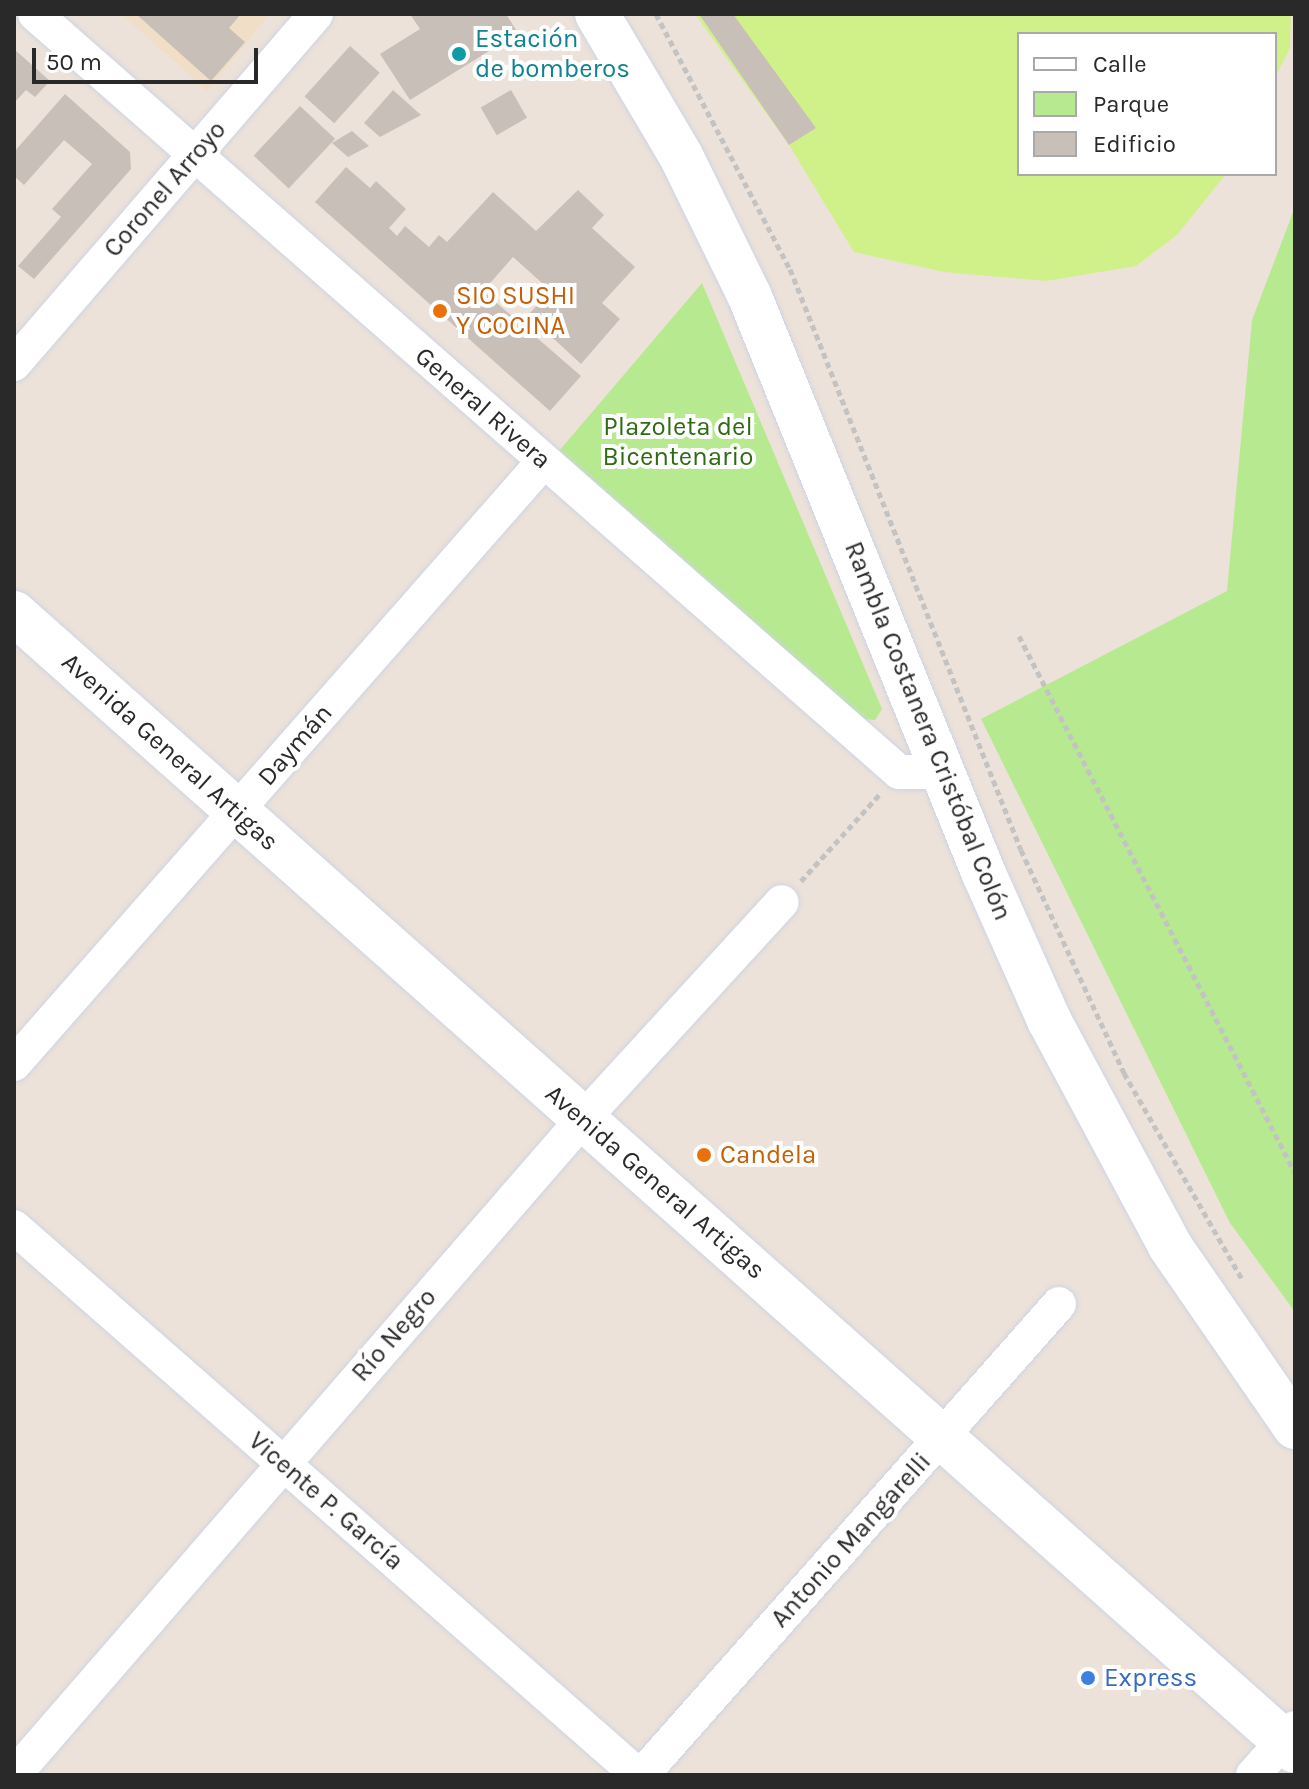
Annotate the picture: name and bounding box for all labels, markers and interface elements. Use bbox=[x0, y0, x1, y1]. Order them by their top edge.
place label: Estación de bomberos bbox=[475, 23, 630, 84]
scale bar bbox=[36, 32, 262, 82]
legend bbox=[1017, 32, 1277, 176]
marker: Estación de bomberos bbox=[450, 45, 468, 63]
text: 50 m bbox=[46, 48, 102, 76]
text: Calle bbox=[1093, 50, 1147, 78]
text: Parque bbox=[1093, 90, 1169, 118]
street label: Coronel Arroyo bbox=[97, 114, 233, 264]
text: Edificio bbox=[1093, 130, 1176, 158]
place label: SIO SUSHI Y COCINA bbox=[456, 280, 575, 342]
marker: SIO SUSHI Y COCINA bbox=[431, 302, 449, 320]
street label: General Rivera bbox=[409, 340, 557, 476]
park label: Plazoleta del Bicentenario bbox=[603, 411, 753, 472]
street label: Rambla Costanera Cristóbal Colón bbox=[838, 537, 1018, 925]
street label: Avenida General Artigas bbox=[55, 646, 285, 858]
street label: Daymán bbox=[251, 698, 339, 792]
street label: Avenida General Artigas bbox=[539, 1078, 771, 1286]
place label: Candela bbox=[720, 1139, 816, 1171]
marker: Candela bbox=[695, 1146, 713, 1164]
street label: Río Negro bbox=[345, 1282, 443, 1388]
street label: Vicente P. García bbox=[242, 1425, 410, 1577]
street label: Antonio Mangarelli bbox=[764, 1446, 938, 1634]
place label: Express bbox=[1104, 1662, 1197, 1694]
marker: Express bbox=[1079, 1669, 1097, 1687]

